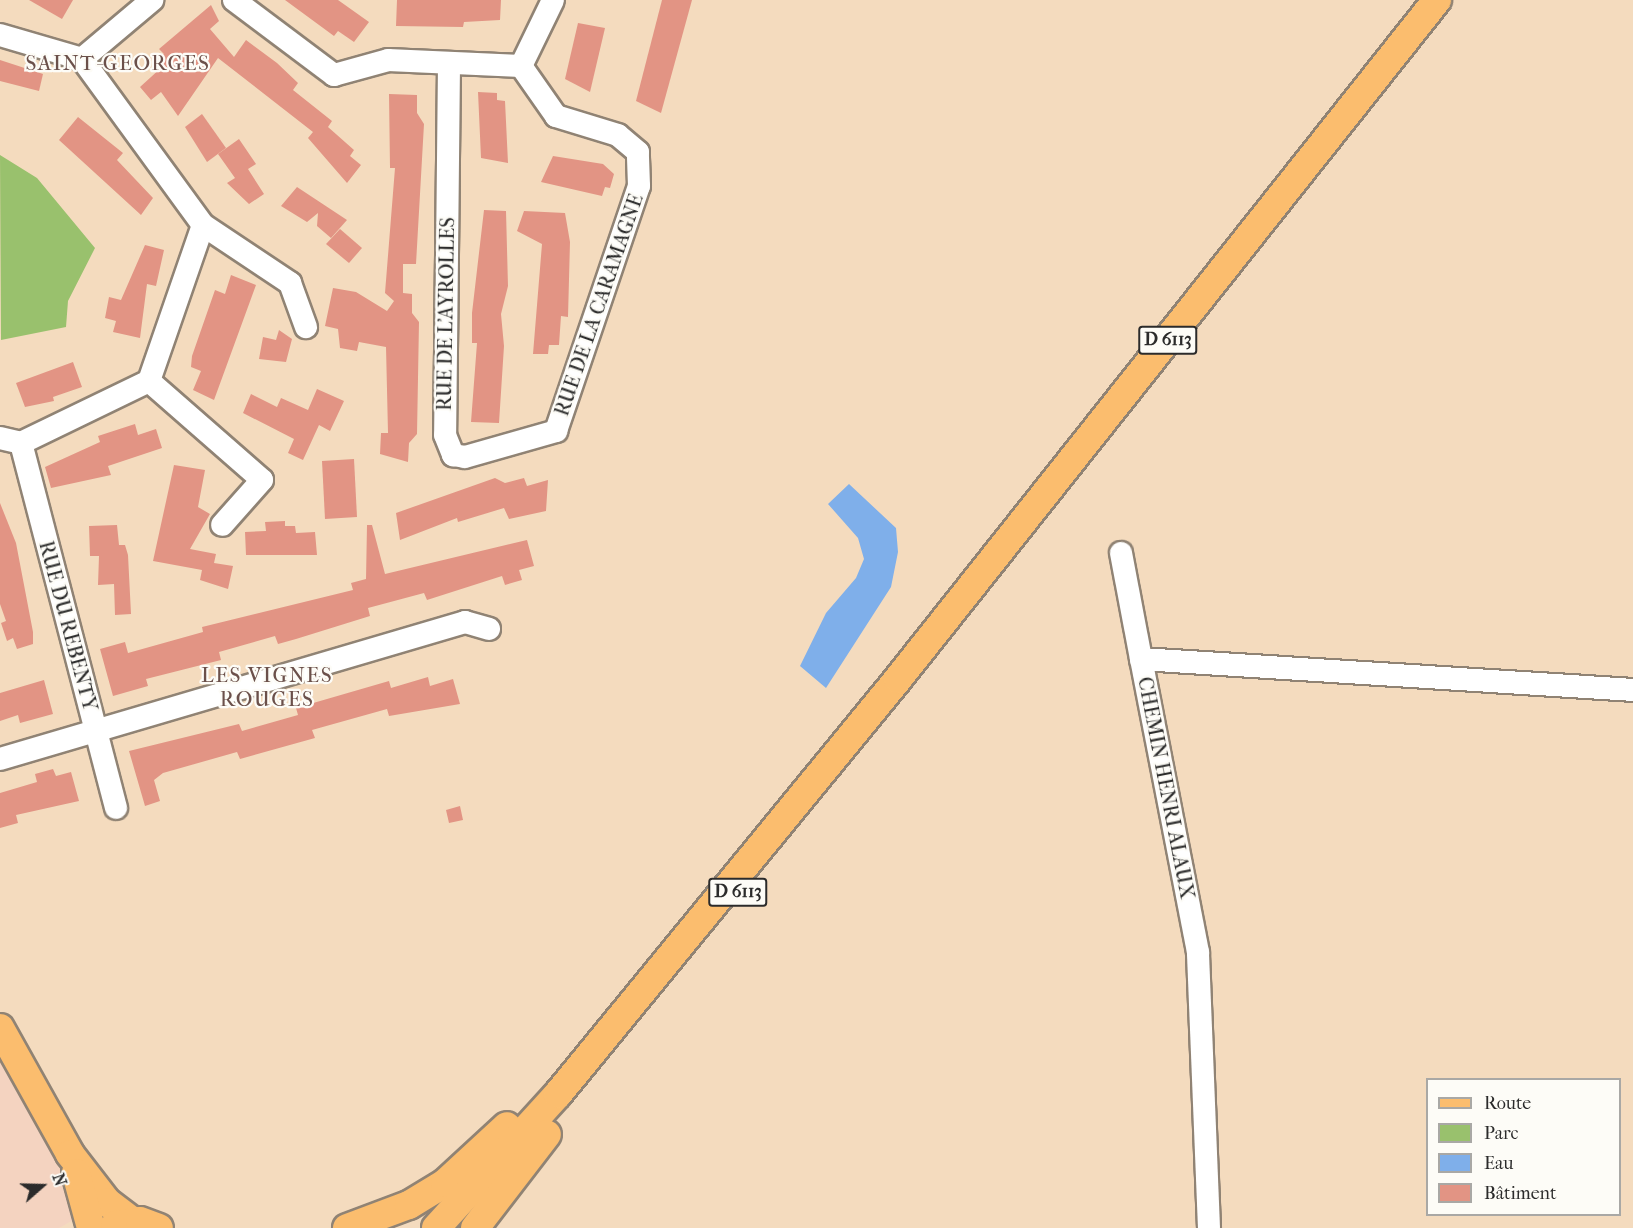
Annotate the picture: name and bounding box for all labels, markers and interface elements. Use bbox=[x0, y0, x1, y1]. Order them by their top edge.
district label: SAINT-GEORGES bbox=[26, 50, 210, 76]
street label: RUE DE LA CARAMAGNE bbox=[550, 191, 648, 419]
street label: RUE DE L'AYROLLES bbox=[432, 217, 460, 411]
road number: D 6113 bbox=[1138, 325, 1198, 355]
street label: RUE DU REBENTY bbox=[34, 538, 102, 714]
district label: LES VIGNES ROUGES bbox=[201, 662, 333, 712]
street label: CHEMIN HENRI ALAUX bbox=[1133, 675, 1199, 901]
road number: D 6113 bbox=[708, 877, 768, 907]
legend bbox=[1426, 1078, 1621, 1216]
text: Route bbox=[1484, 1093, 1531, 1114]
text: Parc bbox=[1484, 1123, 1519, 1144]
text: Eau bbox=[1484, 1153, 1513, 1174]
north arrow bbox=[12, 1156, 72, 1216]
text: N bbox=[48, 1171, 70, 1189]
text: Bâtiment bbox=[1484, 1183, 1556, 1204]

